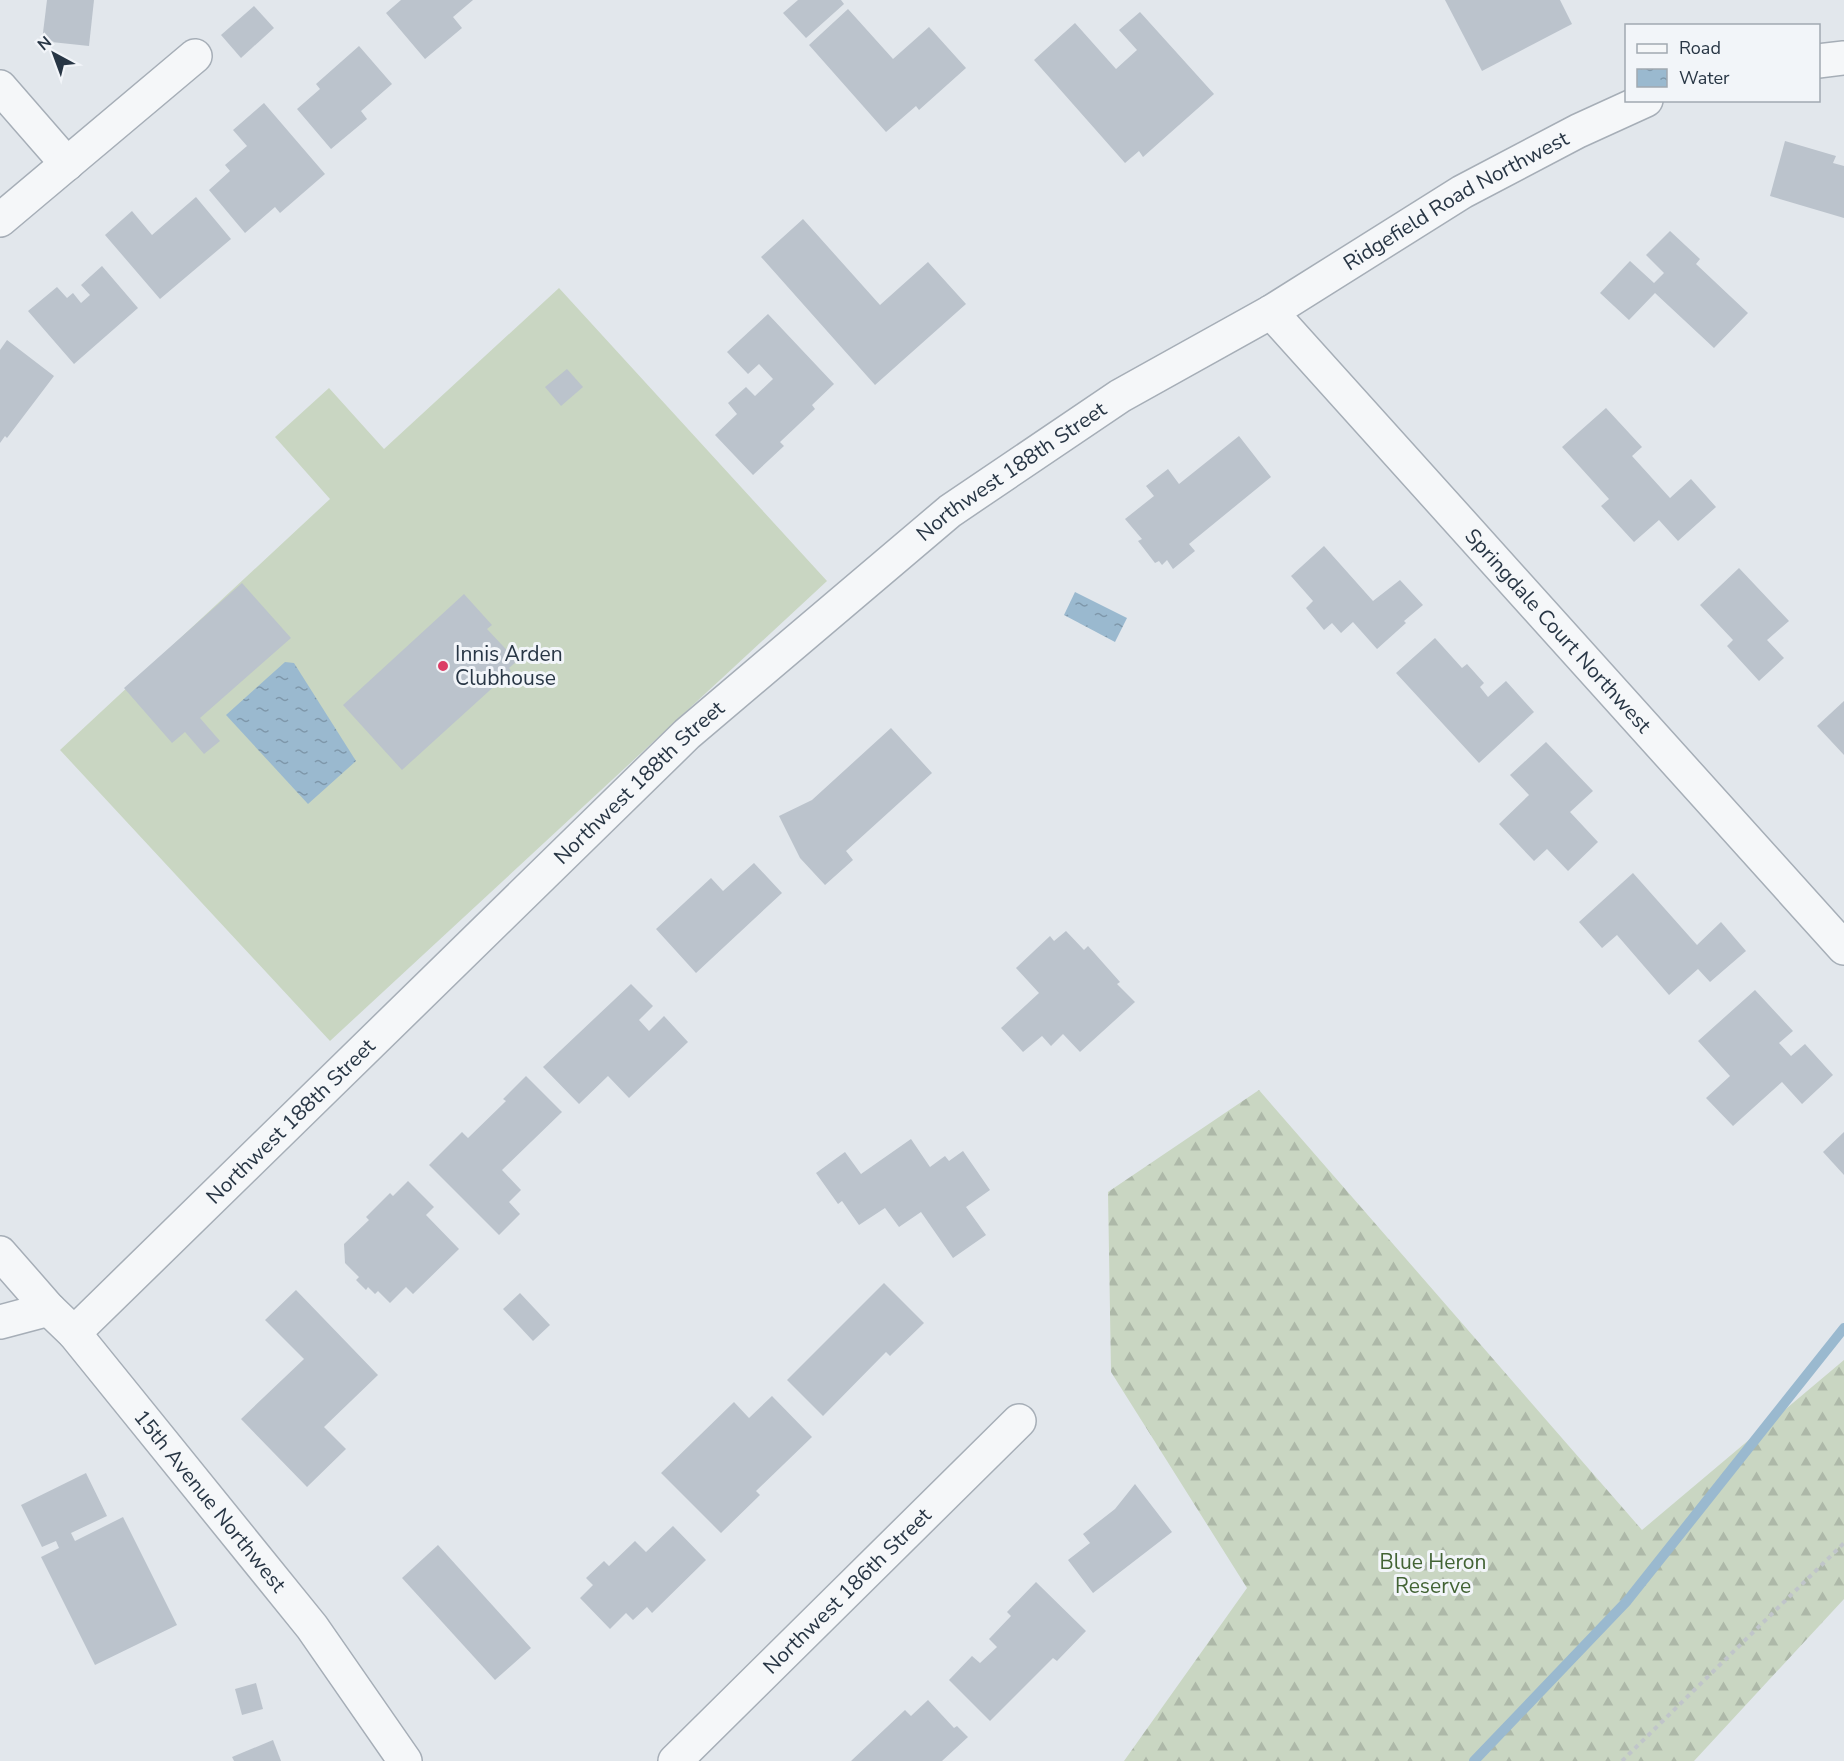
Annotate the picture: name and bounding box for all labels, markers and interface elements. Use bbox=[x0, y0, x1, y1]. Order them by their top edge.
north arrow bbox=[24, 24, 84, 84]
legend bbox=[1625, 24, 1820, 102]
text: N bbox=[33, 31, 57, 56]
text: Road bbox=[1679, 36, 1721, 60]
text: Water bbox=[1679, 66, 1730, 90]
street label: Ridgefield Road Northwest bbox=[1338, 124, 1574, 277]
street label: Northwest 188th Street bbox=[911, 395, 1112, 547]
street label: Springdale Court Northwest bbox=[1459, 522, 1658, 739]
place label: Innis Arden Clubhouse bbox=[455, 640, 563, 692]
marker: Innis Arden Clubhouse bbox=[436, 659, 450, 673]
street label: Northwest 188th Street bbox=[548, 694, 731, 871]
street label: Northwest 188th Street bbox=[200, 1032, 382, 1210]
street label: 15th Avenue Northwest bbox=[127, 1404, 293, 1599]
street label: Northwest 186th Street bbox=[757, 1501, 938, 1680]
park label: Blue Heron Reserve bbox=[1380, 1548, 1486, 1600]

